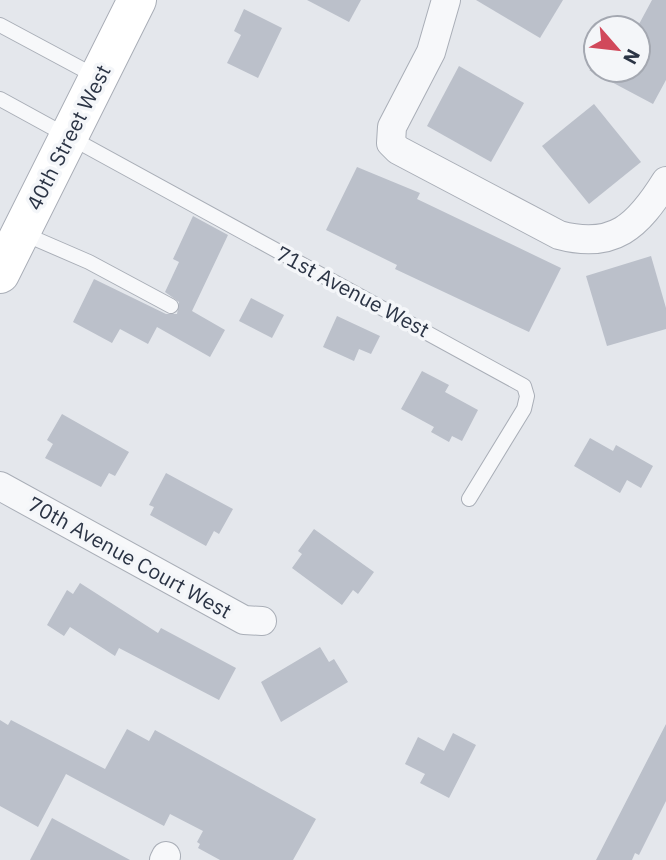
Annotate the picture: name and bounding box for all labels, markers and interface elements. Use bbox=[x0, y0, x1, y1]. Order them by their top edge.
north arrow bbox=[582, 14, 652, 84]
text: N bbox=[618, 45, 646, 69]
street label: 40th Street West bbox=[19, 60, 117, 214]
street label: 71st Avenue West bbox=[271, 239, 435, 343]
street label: 70th Avenue Court West bbox=[23, 489, 237, 625]

